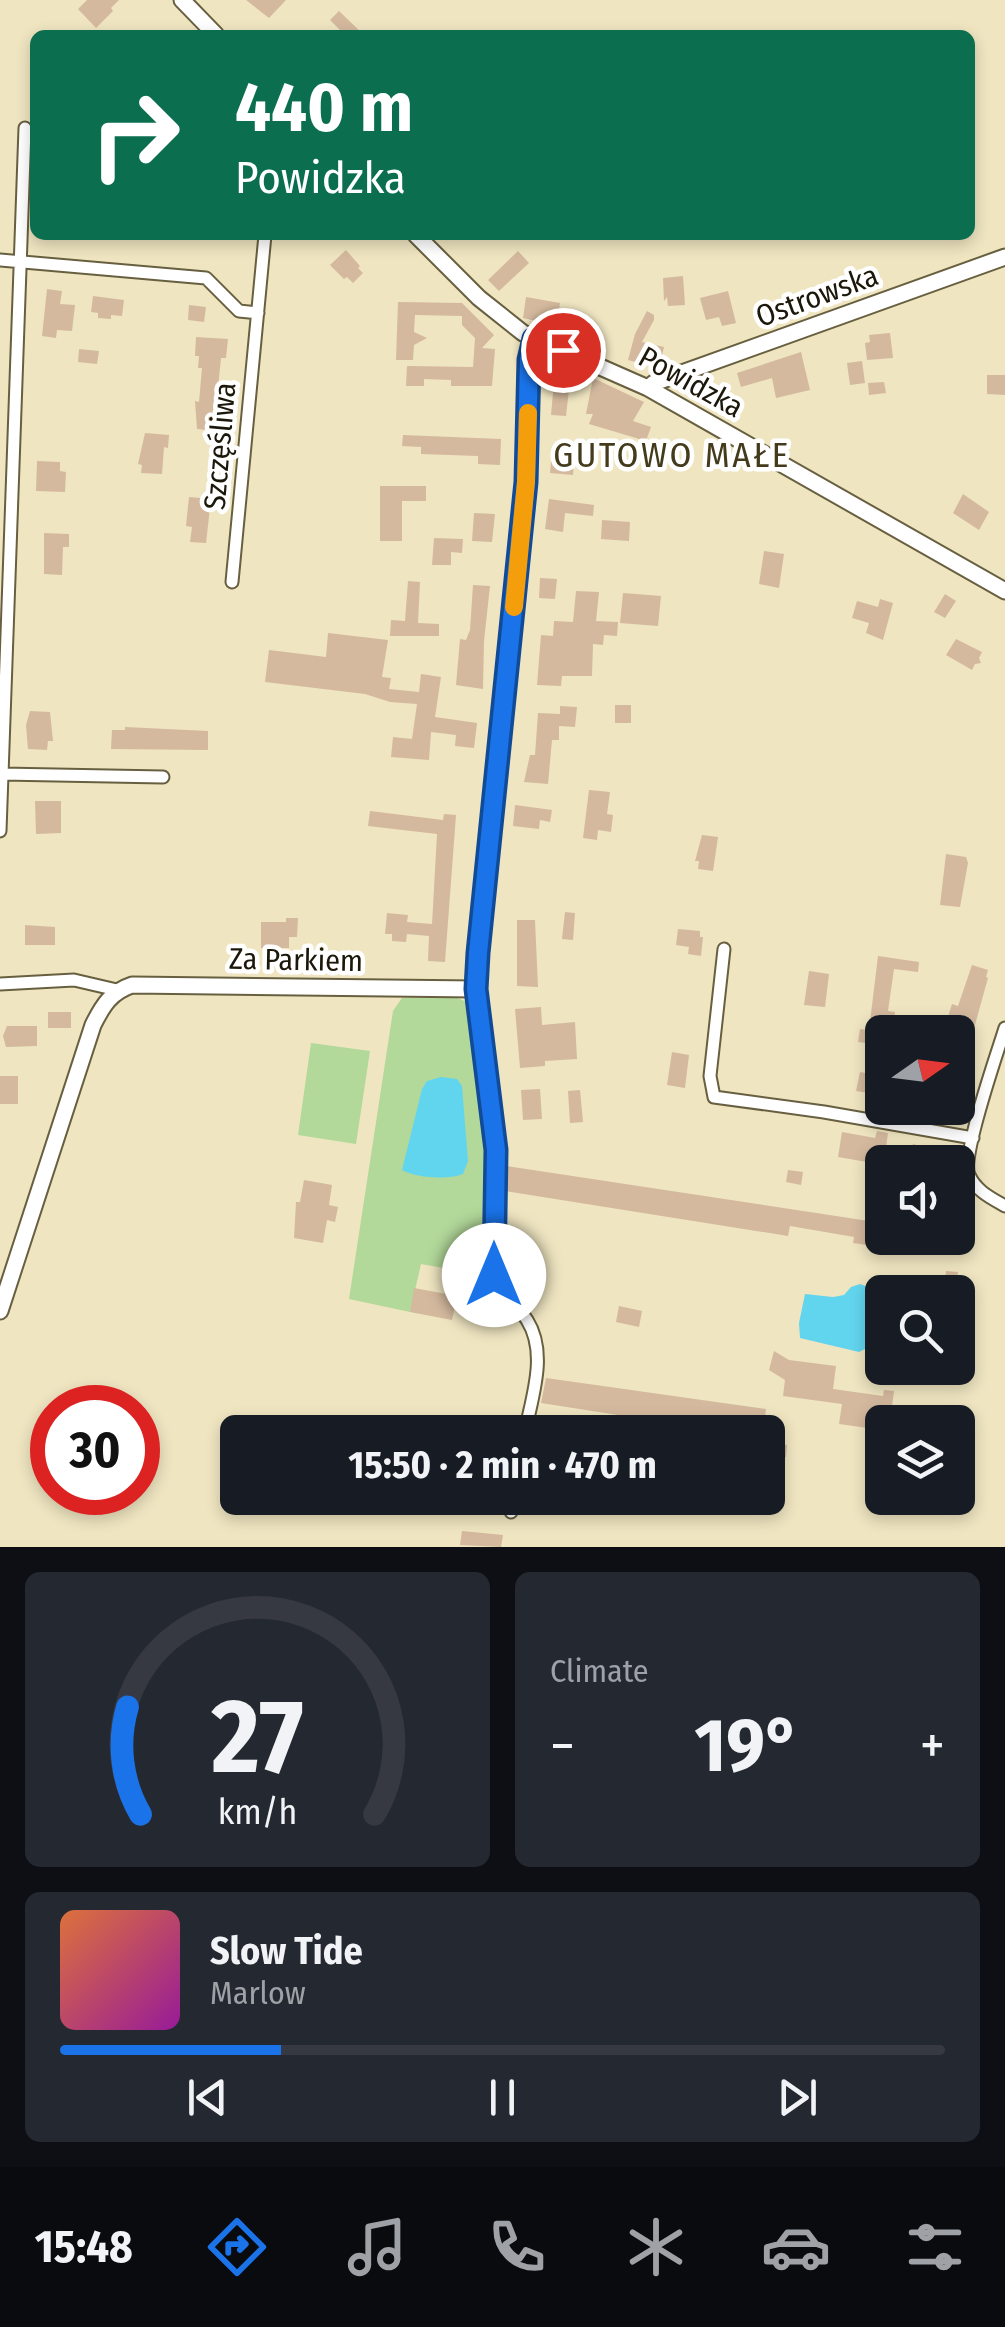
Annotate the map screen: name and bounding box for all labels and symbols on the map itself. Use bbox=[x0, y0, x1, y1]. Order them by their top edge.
street label: Ostrowska bbox=[751, 257, 883, 335]
pin bbox=[521, 308, 606, 393]
street label: Powidzka bbox=[632, 339, 750, 425]
street label: Szczęśliwa bbox=[197, 381, 243, 511]
district label: GUTOWO MAŁE bbox=[553, 434, 791, 476]
street label: Za Parkiem bbox=[229, 941, 363, 979]
north arrow bbox=[865, 1015, 975, 1125]
position arrow bbox=[442, 1223, 546, 1327]
speed limit sign: 30 bbox=[30, 1385, 160, 1515]

